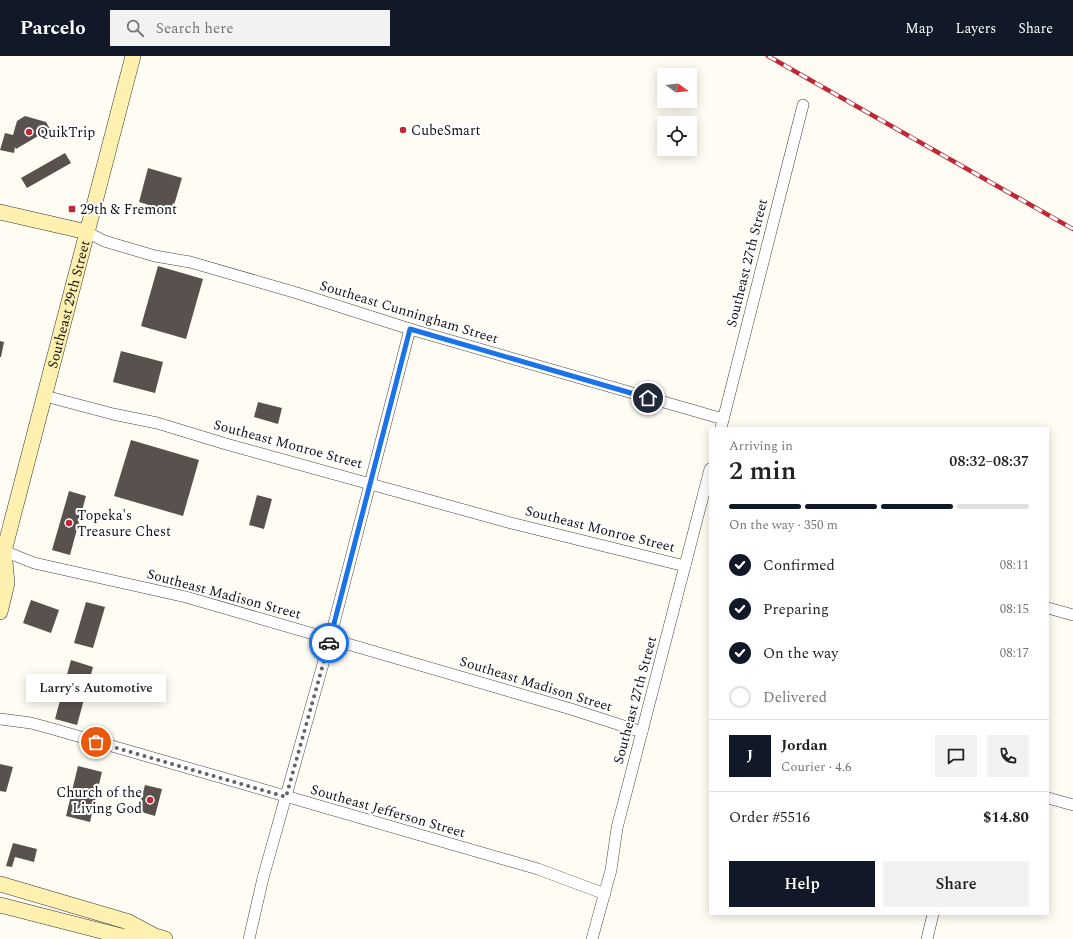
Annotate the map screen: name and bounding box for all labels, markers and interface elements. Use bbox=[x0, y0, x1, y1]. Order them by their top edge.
search box bbox=[110, 10, 390, 46]
text: Parcelo bbox=[20, 14, 86, 43]
icon: search bbox=[124, 17, 146, 39]
text: Search here bbox=[156, 17, 233, 40]
text: Map bbox=[905, 18, 934, 39]
text: Layers bbox=[956, 18, 996, 39]
text: Share bbox=[1018, 18, 1053, 39]
north arrow bbox=[657, 68, 697, 108]
map controls bbox=[657, 68, 697, 156]
button: locate bbox=[657, 116, 697, 156]
place label: CubeSmart bbox=[411, 120, 481, 141]
place label: QuikTrip bbox=[37, 122, 95, 143]
marker: CubeSmart bbox=[398, 125, 408, 135]
marker: QuikTrip bbox=[24, 127, 34, 137]
street label: Southeast 27th Street bbox=[721, 197, 773, 329]
place label: 29th & Fremont bbox=[80, 199, 177, 220]
marker: 29th & Fremont bbox=[67, 204, 77, 214]
street label: Southeast 29th Street bbox=[42, 238, 95, 371]
street label: Southeast Cunningham Street bbox=[317, 275, 501, 349]
pin bbox=[631, 381, 665, 415]
icon: home bbox=[637, 387, 659, 409]
street label: Southeast Monroe Street bbox=[211, 414, 365, 474]
text: Arriving in bbox=[729, 436, 793, 456]
text: 08:32–08:37 bbox=[949, 450, 1029, 473]
text: 2 min bbox=[729, 451, 796, 491]
street label: Southeast Monroe Street bbox=[523, 500, 677, 558]
place label: Topeka's Treasure Chest bbox=[77, 505, 171, 542]
text: On the way · 350 m bbox=[729, 515, 838, 535]
marker: Topeka's Treasure Chest bbox=[64, 518, 74, 528]
icon: check bbox=[729, 554, 751, 576]
text: Confirmed bbox=[763, 554, 835, 577]
text: 08:11 bbox=[1000, 555, 1029, 575]
street label: Southeast Madison Street bbox=[145, 563, 303, 625]
icon: check bbox=[729, 598, 751, 620]
text: Preparing bbox=[763, 598, 829, 621]
text: 08:15 bbox=[1000, 599, 1029, 619]
courier bbox=[309, 623, 349, 663]
icon: car bbox=[318, 632, 340, 654]
street label: Southeast 27th Street bbox=[608, 634, 662, 766]
icon: check bbox=[729, 642, 751, 664]
text: On the way bbox=[763, 642, 838, 665]
text: 08:17 bbox=[1000, 643, 1029, 663]
street label: Southeast Madison Street bbox=[457, 651, 615, 717]
callout: Larry's Automotive bbox=[26, 674, 166, 702]
text: Larry's Automotive bbox=[39, 678, 153, 698]
text: Delivered bbox=[763, 686, 827, 709]
pin bbox=[79, 725, 113, 759]
icon: bag bbox=[85, 731, 107, 753]
text: Jordan bbox=[781, 734, 828, 757]
button: chat bbox=[935, 735, 977, 777]
button: phone bbox=[987, 735, 1029, 777]
text: J bbox=[747, 744, 753, 767]
text: Courier · 4.6 bbox=[781, 757, 851, 777]
street label: Southeast Jefferson Street bbox=[308, 779, 468, 843]
place label: Church of the Living God bbox=[56, 782, 142, 819]
marker: Church of the Living God bbox=[145, 795, 155, 805]
text: Order #5516 bbox=[729, 806, 810, 829]
text: $14.80 bbox=[983, 806, 1029, 829]
button: Help bbox=[729, 861, 875, 907]
button: Share bbox=[883, 861, 1029, 907]

